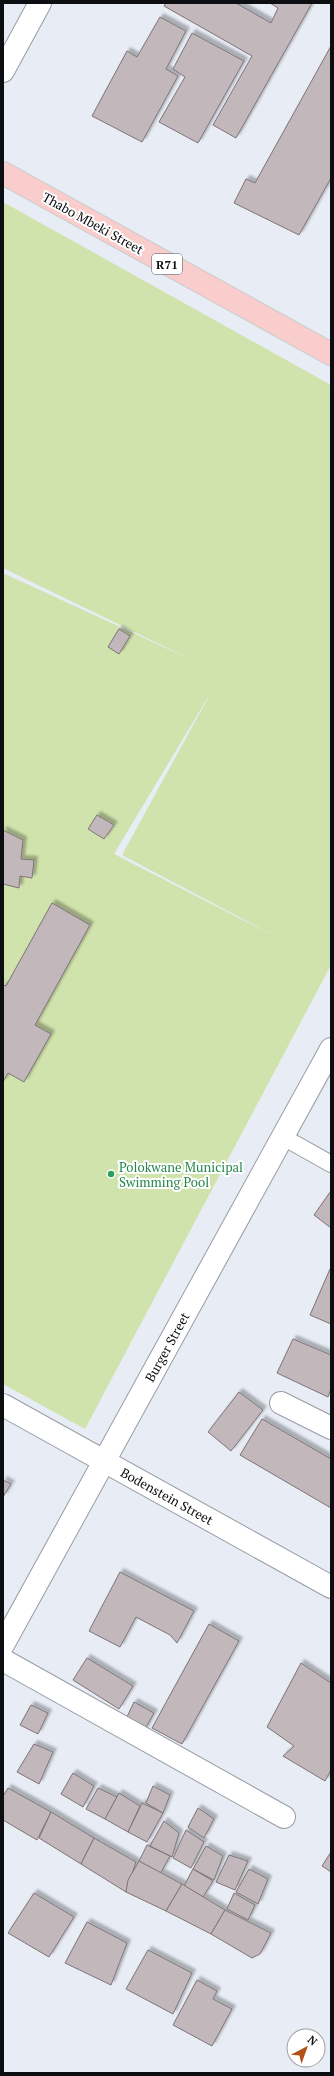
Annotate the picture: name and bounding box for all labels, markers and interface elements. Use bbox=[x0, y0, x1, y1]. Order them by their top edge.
street label: Thabo Mbeki Street bbox=[39, 188, 147, 258]
road number: R71 bbox=[152, 254, 182, 274]
place label: Polokwane Municipal Swimming Pool bbox=[119, 1158, 243, 1191]
marker: Polokwane Municipal Swimming Pool bbox=[106, 1169, 116, 1179]
street label: Burger Street bbox=[141, 1309, 194, 1385]
street label: Bodenstein Street bbox=[118, 1463, 217, 1529]
north arrow bbox=[286, 2028, 326, 2068]
text: N bbox=[305, 2032, 321, 2049]

